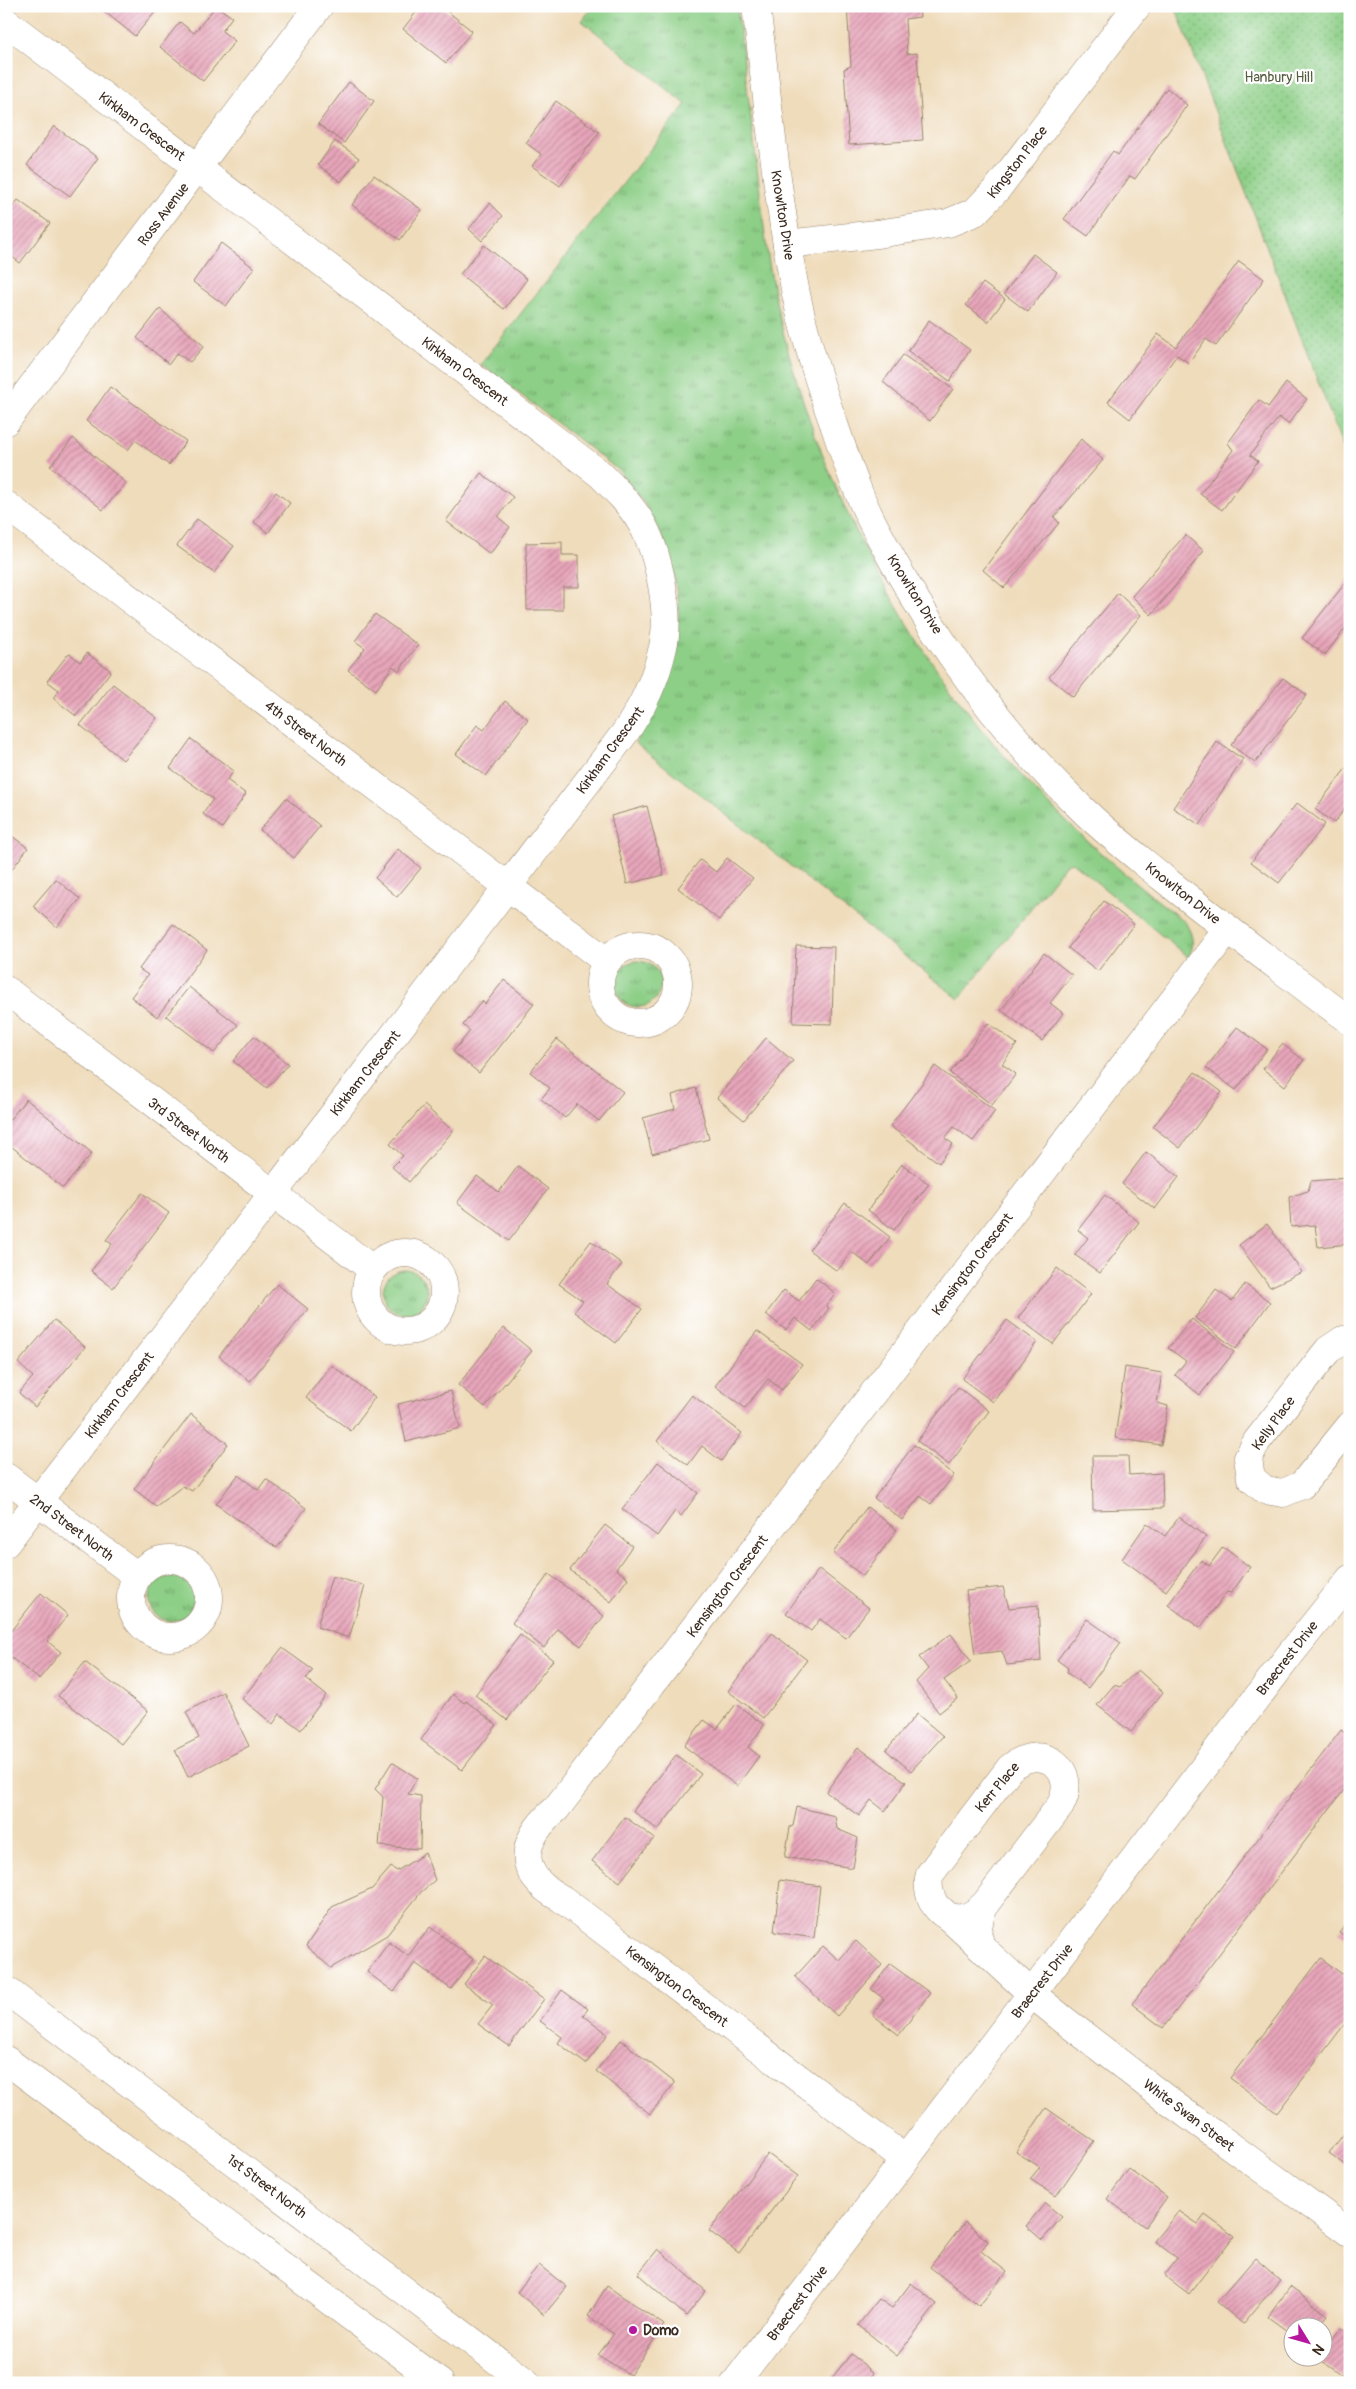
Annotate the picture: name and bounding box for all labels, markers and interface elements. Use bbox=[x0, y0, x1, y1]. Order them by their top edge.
park label: Hanbury Hill bbox=[1245, 69, 1313, 86]
street label: Kirkham Crescent bbox=[95, 88, 189, 165]
street label: Kingston Place bbox=[984, 122, 1051, 202]
street label: Knowlton Drive bbox=[767, 169, 798, 261]
street label: Ross Avenue bbox=[134, 179, 193, 249]
street label: Kirkham Crescent bbox=[418, 333, 512, 410]
street label: Knowlton Drive bbox=[883, 551, 946, 637]
street label: 4th Street North bbox=[261, 697, 350, 770]
street label: Kirkham Crescent bbox=[573, 703, 648, 797]
street label: Knowlton Drive bbox=[1142, 859, 1224, 928]
street label: Kirkham Crescent bbox=[327, 1027, 404, 1120]
street label: 3rd Street North bbox=[145, 1094, 233, 1167]
street label: Kensington Crescent bbox=[928, 1209, 1017, 1319]
street label: Kirkham Crescent bbox=[81, 1348, 158, 1442]
street label: Kelly Place bbox=[1248, 1393, 1299, 1454]
street label: 2nd Street North bbox=[26, 1490, 117, 1565]
street label: Kensington Crescent bbox=[683, 1531, 772, 1641]
street label: Braecrest Drive bbox=[1253, 1618, 1322, 1699]
street label: Kerr Place bbox=[972, 1759, 1023, 1816]
street label: Braecrest Drive bbox=[1008, 1941, 1077, 2022]
street label: Kensington Crescent bbox=[622, 1942, 732, 2031]
street label: White Swan Street bbox=[1140, 2076, 1238, 2155]
street label: 1st Street North bbox=[223, 2151, 310, 2222]
street label: Braecrest Drive bbox=[764, 2262, 831, 2344]
north arrow bbox=[1284, 2316, 1334, 2366]
place label: Domo bbox=[643, 2322, 679, 2339]
marker: Domo bbox=[627, 2324, 639, 2336]
text: N bbox=[1308, 2341, 1328, 2358]

